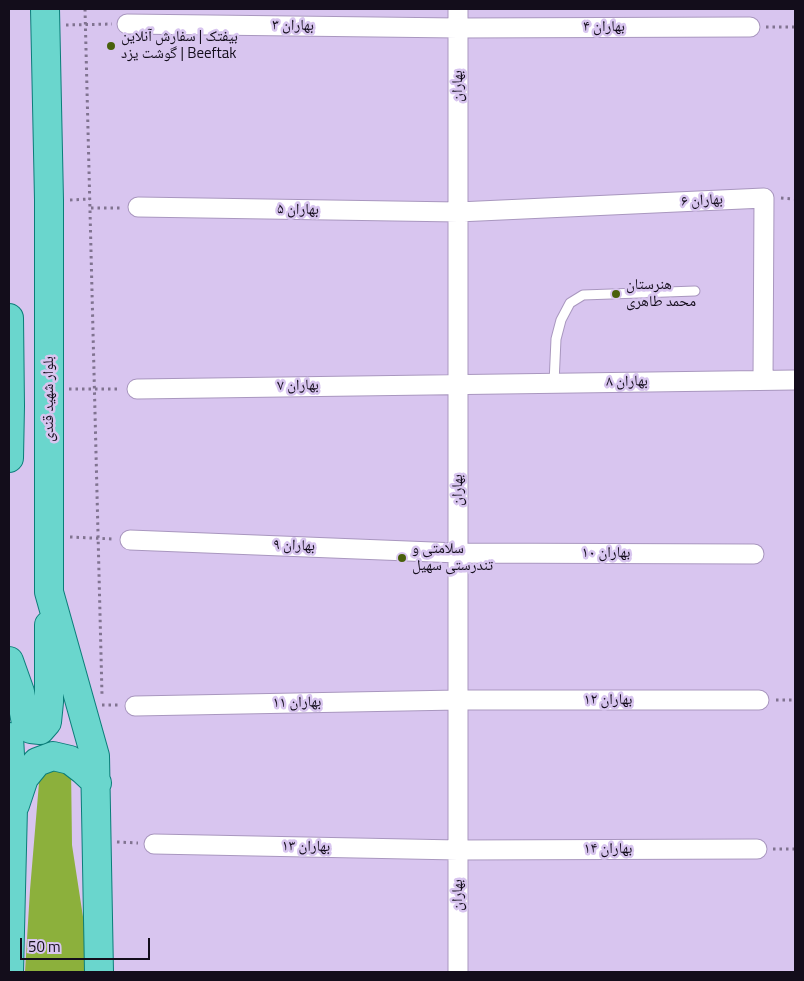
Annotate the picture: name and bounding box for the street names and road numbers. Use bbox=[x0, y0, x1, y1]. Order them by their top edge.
street label: بهاران ۳ bbox=[272, 17, 314, 35]
street label: بهاران ۴ bbox=[583, 18, 625, 36]
street label: بهاران bbox=[449, 70, 467, 102]
street label: بهاران ۶ bbox=[681, 191, 723, 211]
street label: بهاران ۵ bbox=[277, 201, 319, 219]
street label: بلوار شهید قندی bbox=[40, 356, 58, 442]
street label: بهاران ۸ bbox=[606, 373, 648, 391]
street label: بهاران ۷ bbox=[277, 377, 319, 395]
street label: بهاران bbox=[449, 474, 467, 506]
street label: بهاران ۹ bbox=[273, 536, 315, 556]
street label: بهاران ۱۰ bbox=[582, 544, 630, 562]
street label: بهاران ۱۲ bbox=[584, 691, 632, 709]
street label: بهاران ۱۱ bbox=[273, 694, 321, 712]
street label: بهاران ۱۳ bbox=[282, 838, 330, 856]
street label: بهاران ۱۴ bbox=[584, 840, 632, 858]
street label: بهاران bbox=[449, 879, 467, 911]

